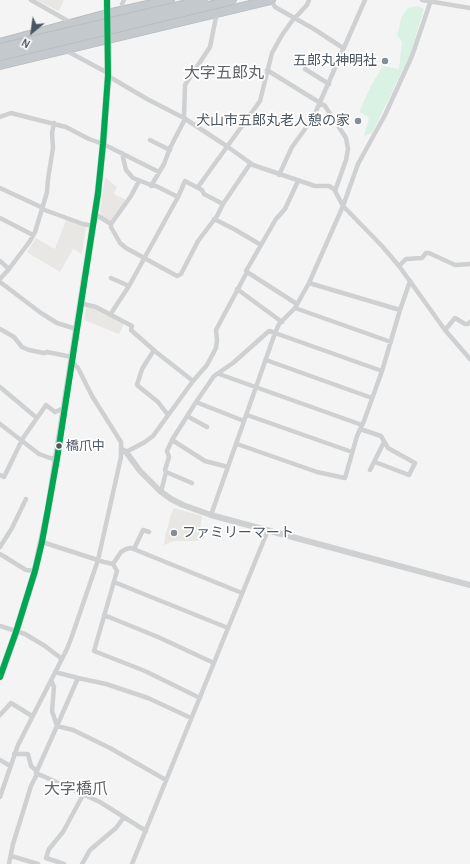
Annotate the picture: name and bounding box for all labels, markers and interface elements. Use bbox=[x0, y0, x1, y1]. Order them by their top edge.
north arrow bbox=[12, 12, 52, 52]
text: N bbox=[19, 35, 33, 51]
place label: 五郎丸神明社 bbox=[293, 53, 377, 69]
marker: 五郎丸神明社 bbox=[380, 56, 390, 66]
district label: 大字五郎丸 bbox=[184, 63, 264, 83]
place label: 犬山市五郎丸老人憩の家 bbox=[196, 113, 350, 129]
marker: 犬山市五郎丸老人憩の家 bbox=[353, 116, 363, 126]
place label: 橋爪中 bbox=[66, 438, 105, 454]
marker: 橋爪中 bbox=[54, 441, 64, 451]
place label: ファミリーマート bbox=[182, 525, 294, 541]
marker: ファミリーマート bbox=[169, 528, 179, 538]
district label: 大字橋爪 bbox=[44, 779, 108, 799]

